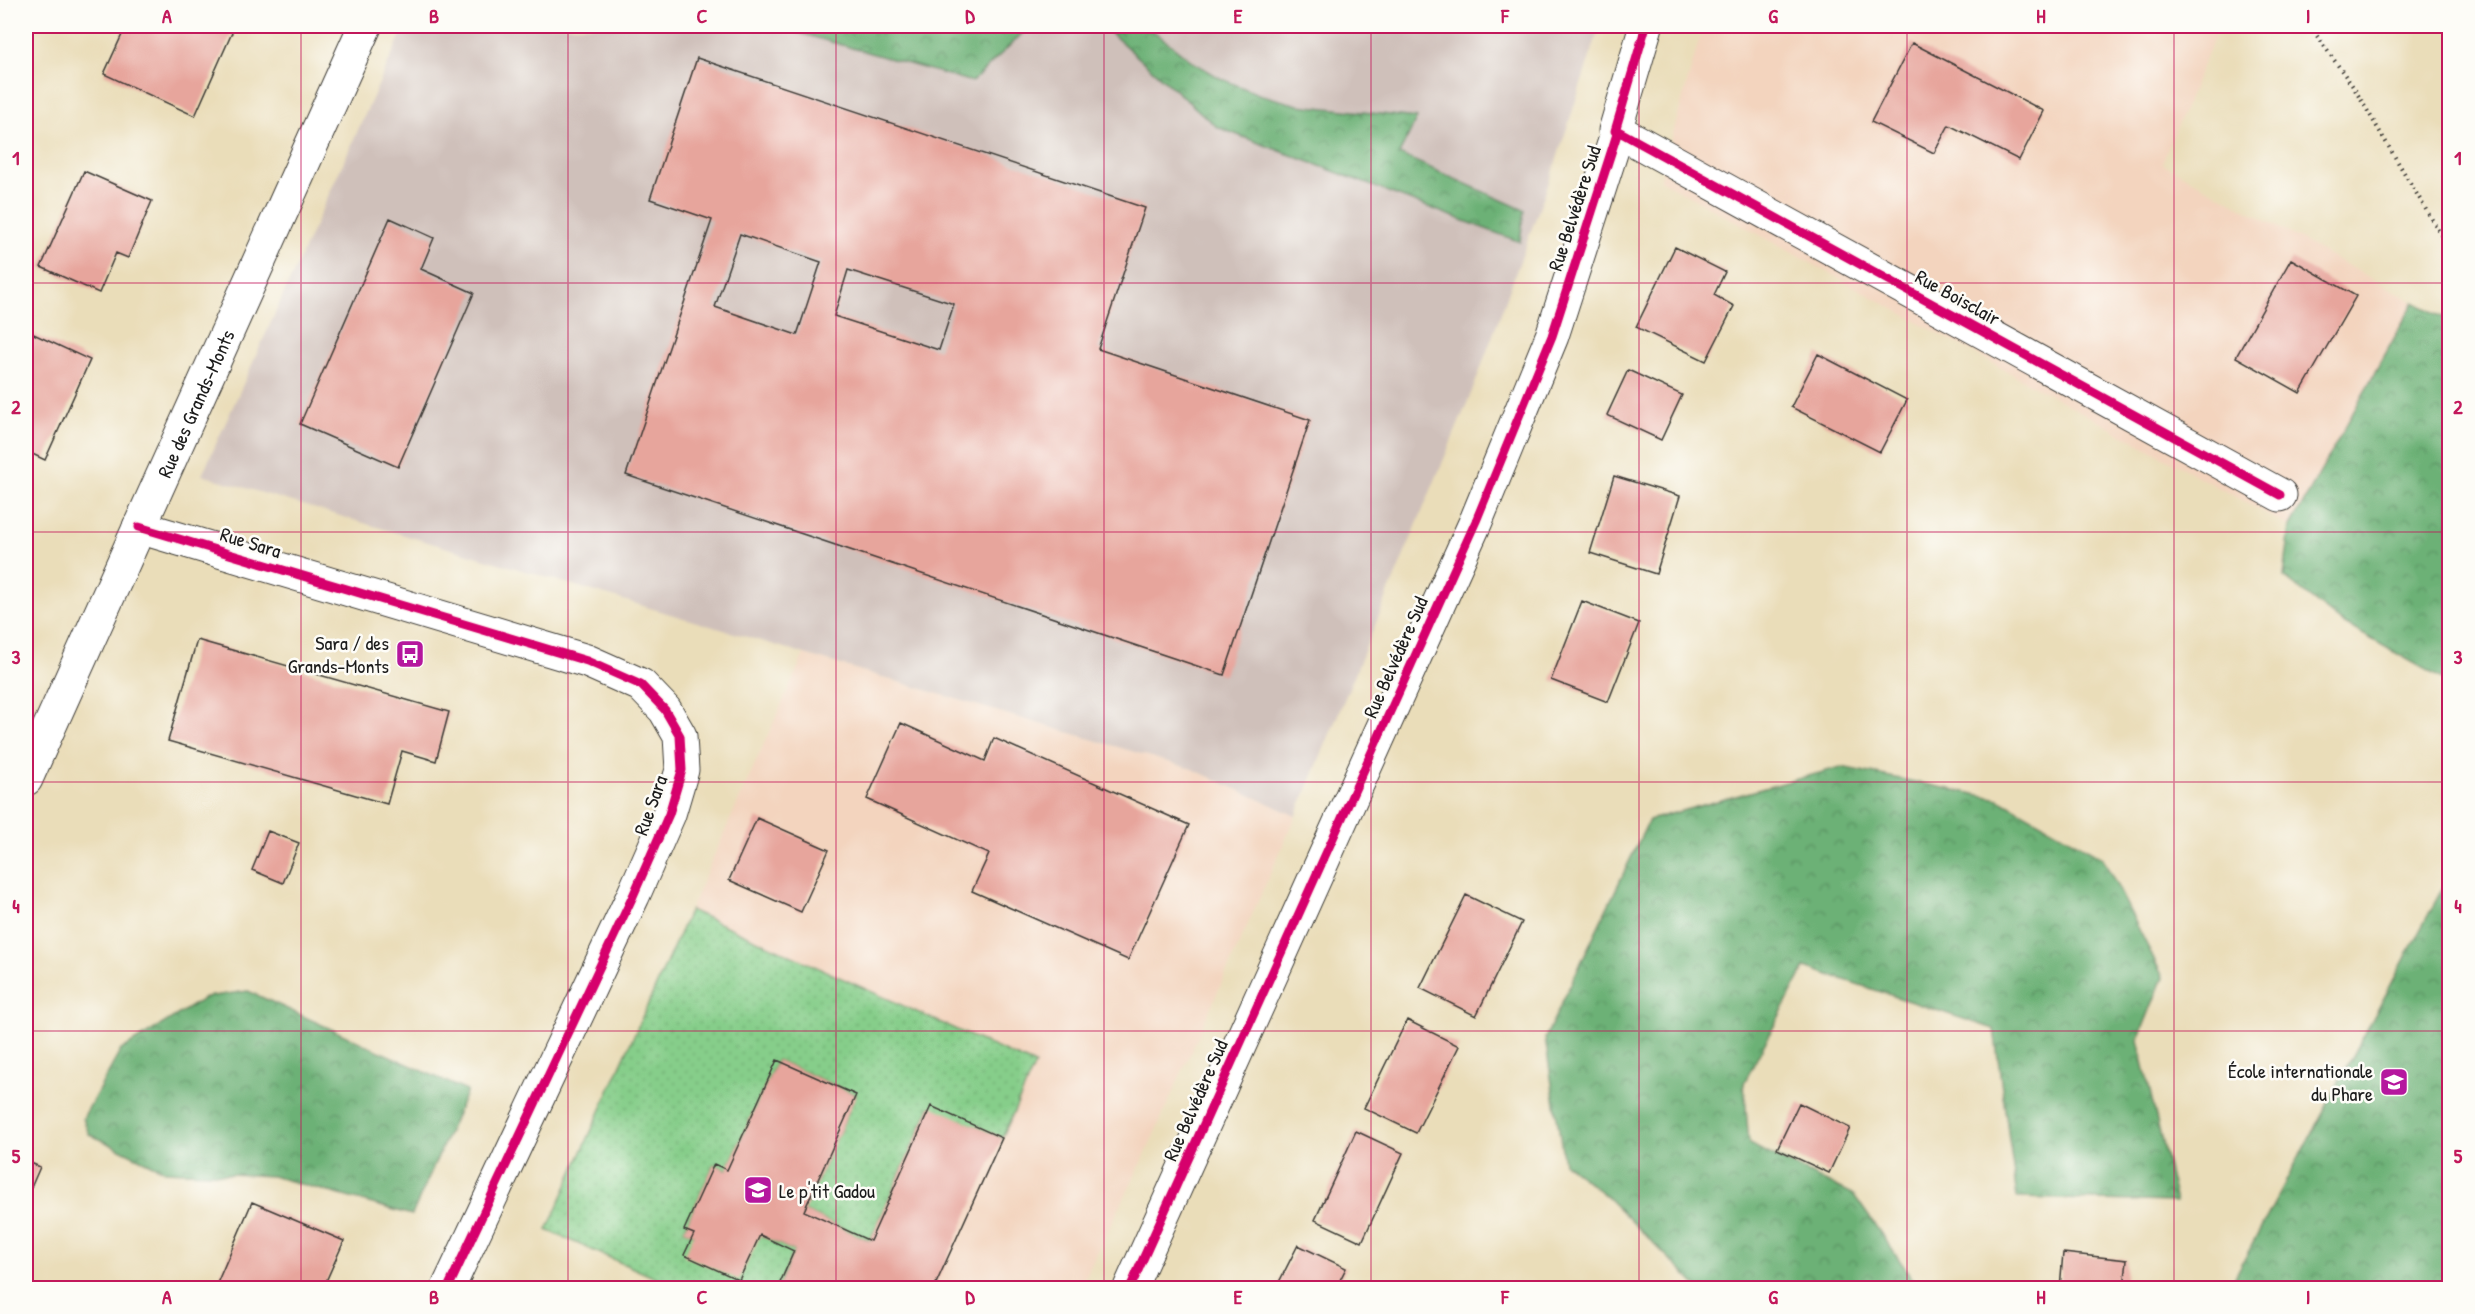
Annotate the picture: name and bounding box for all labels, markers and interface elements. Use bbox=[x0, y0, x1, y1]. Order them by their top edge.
text: A bbox=[162, 2, 172, 29]
text: B bbox=[429, 2, 439, 29]
text: C bbox=[697, 2, 708, 29]
text: D bbox=[965, 2, 975, 29]
text: E bbox=[1234, 2, 1243, 29]
text: F bbox=[1500, 2, 1510, 29]
text: G bbox=[1768, 2, 1778, 29]
text: H bbox=[2036, 2, 2046, 29]
text: I bbox=[2306, 2, 2310, 29]
street label: Rue Belvédère Sud bbox=[1541, 142, 1607, 274]
text: 1 bbox=[12, 144, 20, 171]
text: 1 bbox=[2454, 144, 2462, 171]
street label: Rue Boisclair bbox=[1911, 263, 2006, 332]
street label: Rue des Grands-Monts bbox=[150, 325, 240, 481]
text: 2 bbox=[11, 393, 21, 420]
text: 2 bbox=[2453, 393, 2463, 420]
street label: Rue Sara bbox=[217, 520, 285, 564]
street label: Rue Belvédère Sud bbox=[1356, 592, 1434, 722]
place label: Sara / des Grands-Monts bbox=[288, 629, 389, 679]
bus stop icon: Sara / des Grands-Monts bbox=[394, 638, 426, 670]
text: 3 bbox=[12, 643, 21, 670]
text: 3 bbox=[2454, 643, 2463, 670]
street label: Rue Sara bbox=[627, 771, 673, 839]
text: 4 bbox=[12, 892, 20, 919]
text: 4 bbox=[2454, 892, 2462, 919]
street label: Rue Belvédère Sud bbox=[1156, 1035, 1234, 1165]
place label: École internationale du Phare bbox=[2228, 1057, 2373, 1107]
school or university icon: École internationale du Phare bbox=[2378, 1066, 2410, 1098]
text: 5 bbox=[12, 1142, 21, 1169]
text: 5 bbox=[2454, 1142, 2463, 1169]
school or university icon: Le p'tit Gadou bbox=[742, 1174, 774, 1206]
place label: Le p'tit Gadou bbox=[779, 1177, 875, 1204]
text: A bbox=[162, 1283, 172, 1310]
text: B bbox=[429, 1283, 439, 1310]
text: C bbox=[697, 1283, 708, 1310]
text: D bbox=[965, 1283, 975, 1310]
text: E bbox=[1234, 1283, 1243, 1310]
text: F bbox=[1500, 1283, 1510, 1310]
text: G bbox=[1768, 1283, 1778, 1310]
text: H bbox=[2036, 1283, 2046, 1310]
text: I bbox=[2306, 1283, 2310, 1310]

